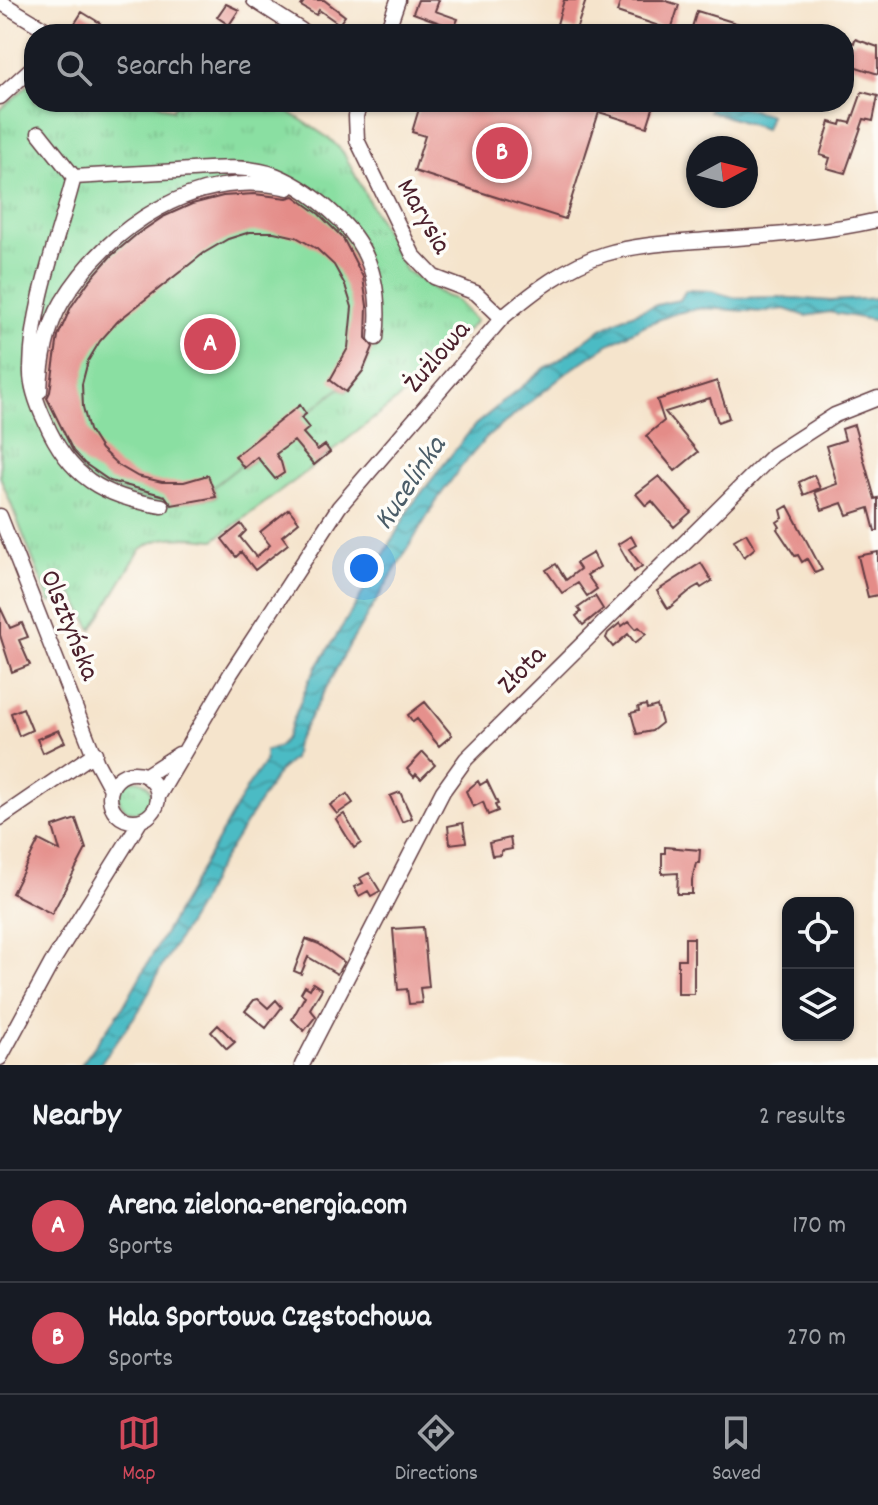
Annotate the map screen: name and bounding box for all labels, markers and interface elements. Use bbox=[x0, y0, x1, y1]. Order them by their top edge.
search box bbox=[24, 24, 854, 112]
icon: search bbox=[52, 46, 96, 90]
text: Search here bbox=[116, 47, 252, 90]
pin: B bbox=[476, 123, 528, 183]
north arrow bbox=[686, 136, 758, 208]
street label: Marysia bbox=[384, 172, 460, 263]
street label: Żużlowa bbox=[396, 312, 482, 404]
pin: A bbox=[184, 314, 236, 374]
water label: Kucelinka bbox=[365, 427, 460, 540]
your location bbox=[344, 548, 384, 588]
street label: Olsztyńska bbox=[27, 565, 108, 688]
street label: Złota bbox=[490, 637, 558, 705]
map controls bbox=[782, 897, 854, 1041]
button: locate bbox=[782, 897, 854, 969]
button: layers bbox=[782, 969, 854, 1041]
text: Nearby bbox=[32, 1093, 121, 1142]
text: 2 results bbox=[759, 1099, 846, 1136]
text: Arena zielona-energia.com bbox=[108, 1186, 407, 1229]
text: A bbox=[51, 1208, 65, 1245]
text: 170 m bbox=[792, 1208, 846, 1245]
text: Sports bbox=[108, 1229, 173, 1266]
text: Hala Sportowa Częstochowa bbox=[108, 1298, 431, 1341]
text: B bbox=[52, 1320, 64, 1357]
text: 270 m bbox=[787, 1320, 846, 1357]
text: Sports bbox=[108, 1341, 173, 1378]
tab: Map bbox=[117, 1411, 161, 1490]
tab: Directions bbox=[395, 1411, 478, 1490]
tab: Saved bbox=[712, 1411, 761, 1490]

